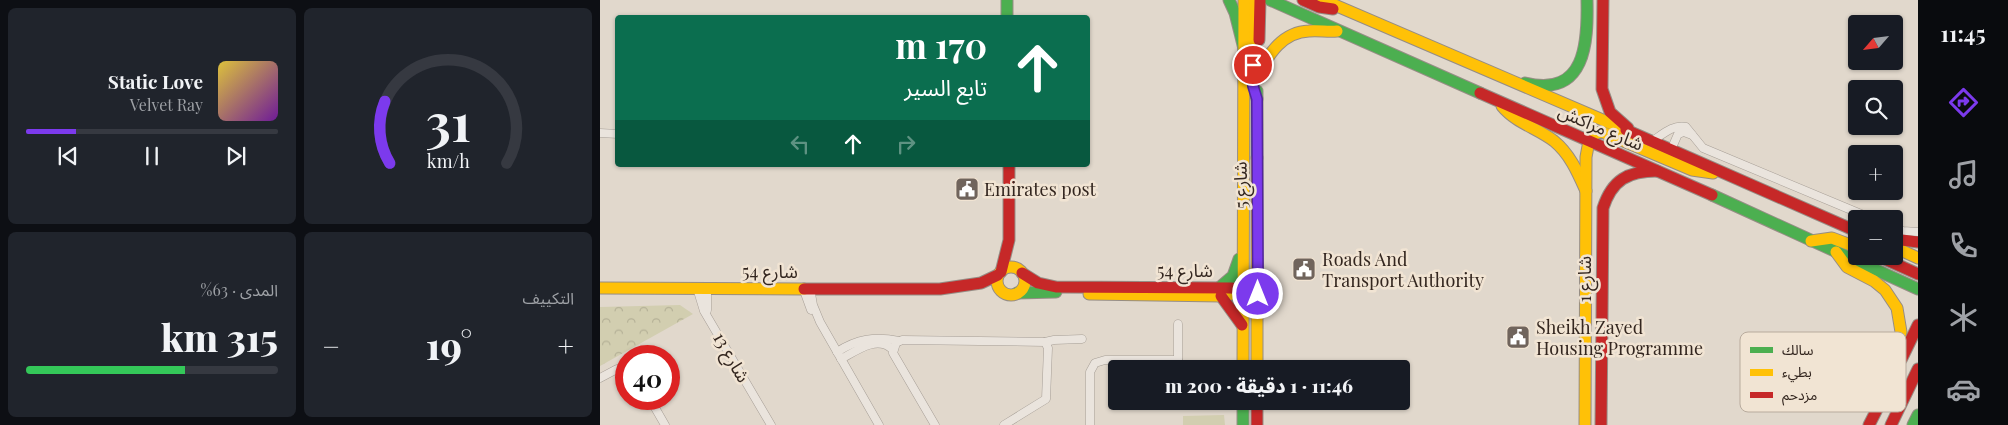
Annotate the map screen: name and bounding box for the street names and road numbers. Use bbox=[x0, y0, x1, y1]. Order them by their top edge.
street label: شارع مراكش bbox=[1554, 98, 1647, 158]
street label: شارع 5 bbox=[1228, 161, 1255, 209]
street label: شارع 1 bbox=[1572, 256, 1599, 302]
street label: شارع 54 bbox=[1157, 258, 1213, 285]
street label: شارع 54 bbox=[742, 259, 798, 286]
street label: شارع 13 bbox=[705, 328, 756, 388]

